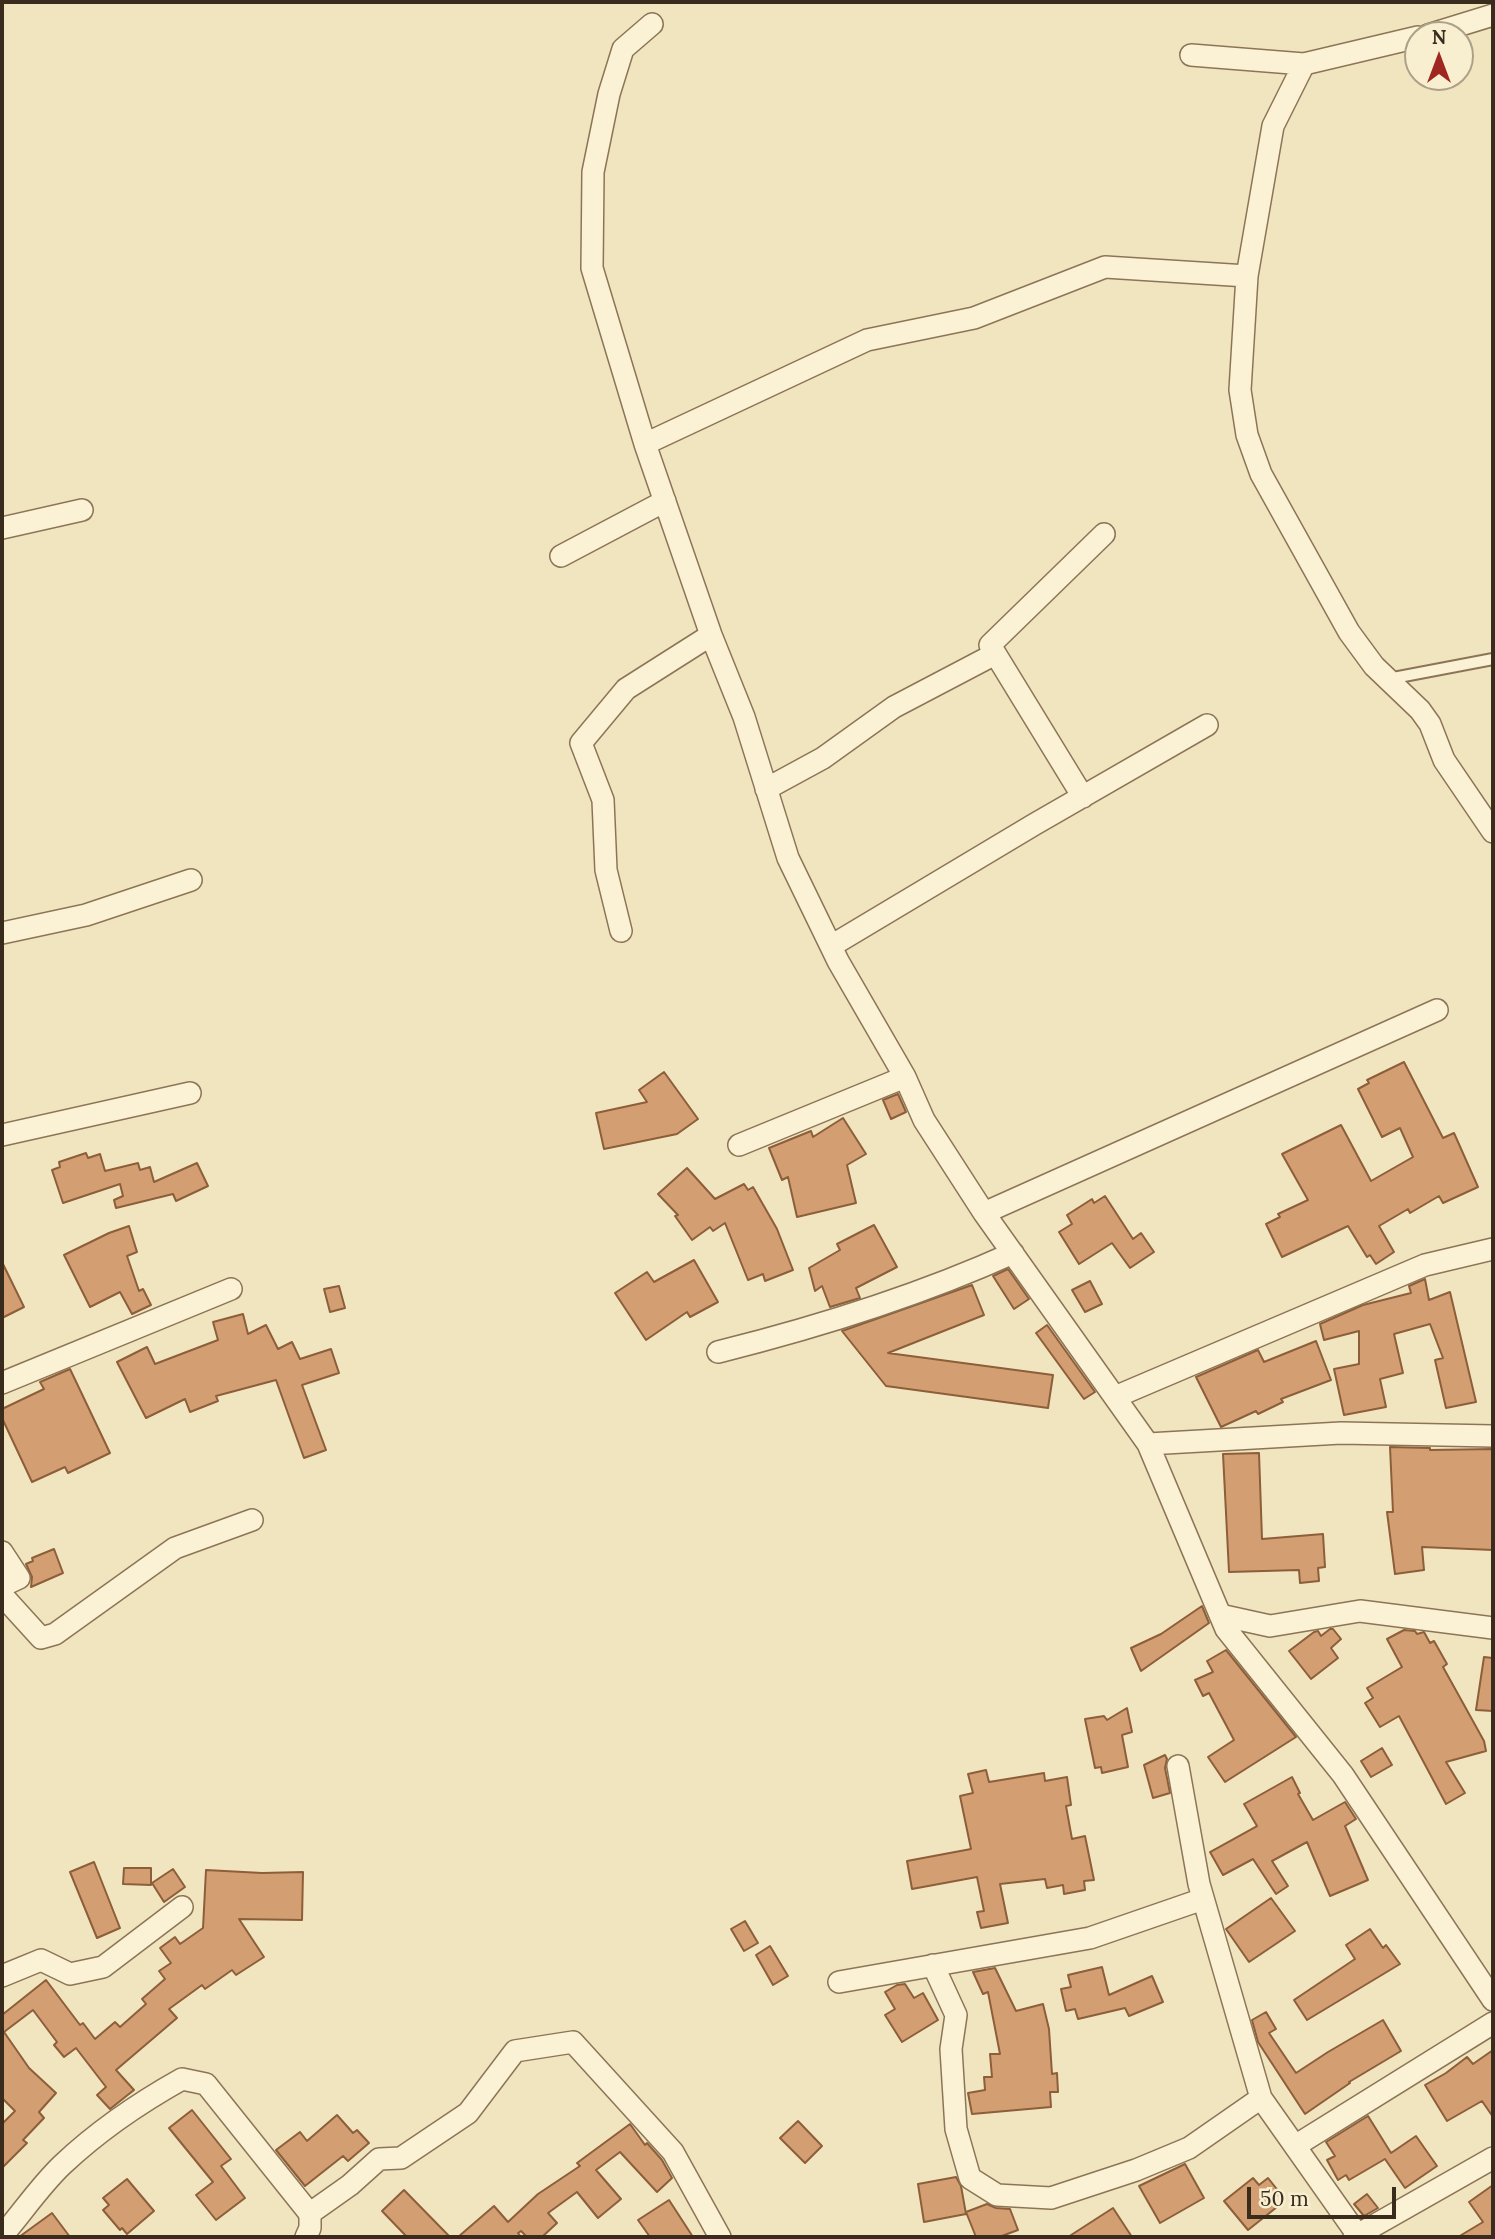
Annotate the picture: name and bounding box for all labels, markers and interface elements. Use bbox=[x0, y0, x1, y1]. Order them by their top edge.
north arrow bbox=[1404, 21, 1474, 91]
text: N bbox=[1432, 25, 1446, 49]
scale bar bbox=[1250, 2172, 1399, 2216]
text: 50 m bbox=[1260, 2185, 1309, 2212]

